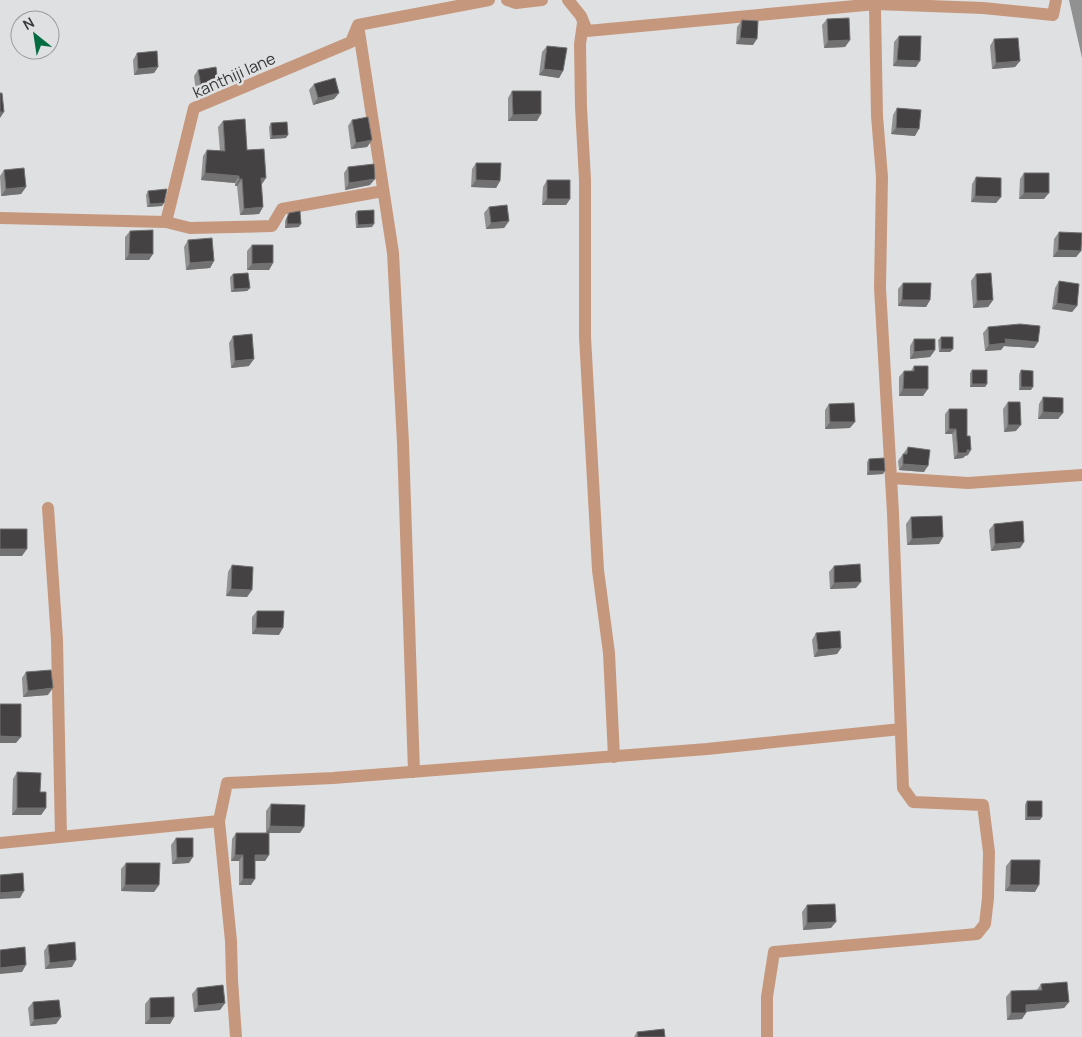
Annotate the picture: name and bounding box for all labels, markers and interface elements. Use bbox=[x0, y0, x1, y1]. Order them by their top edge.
north arrow bbox=[10, 10, 60, 60]
text: N bbox=[19, 13, 37, 34]
street label: kanthiji lane bbox=[189, 47, 279, 103]

